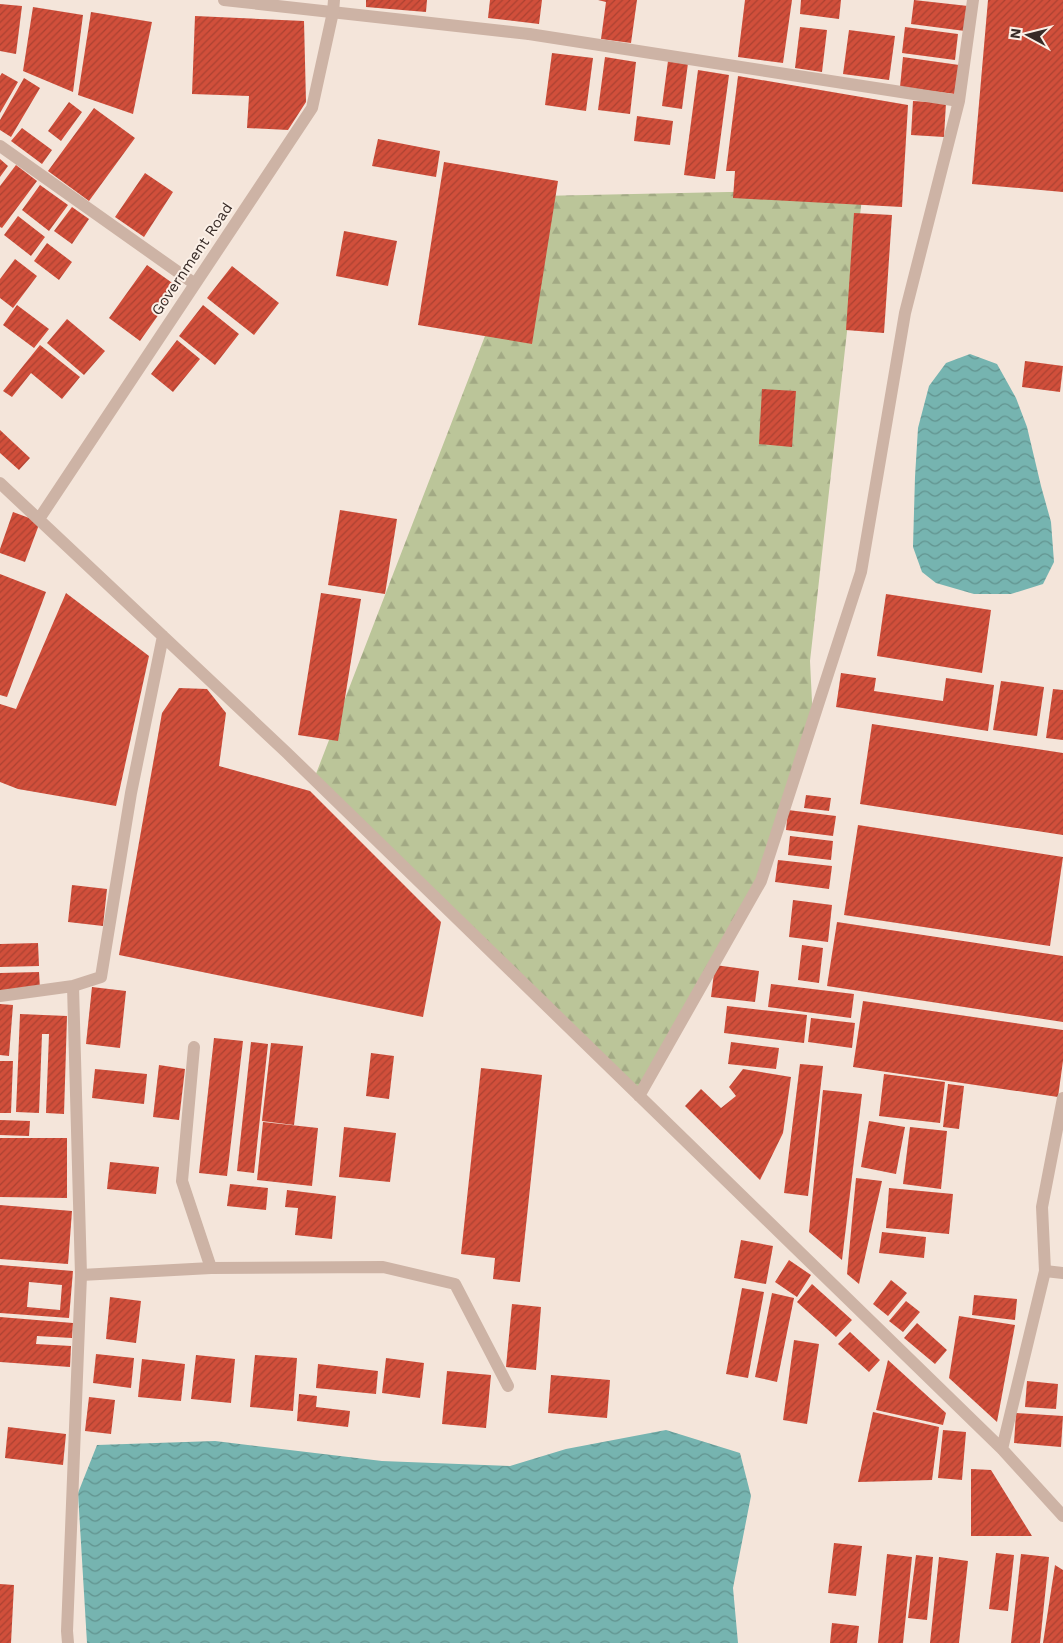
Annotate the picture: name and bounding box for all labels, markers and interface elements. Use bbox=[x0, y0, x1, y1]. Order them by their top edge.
north arrow bbox=[1003, 10, 1053, 60]
text: N bbox=[1007, 27, 1024, 40]
street label: Government Road bbox=[148, 199, 236, 319]

